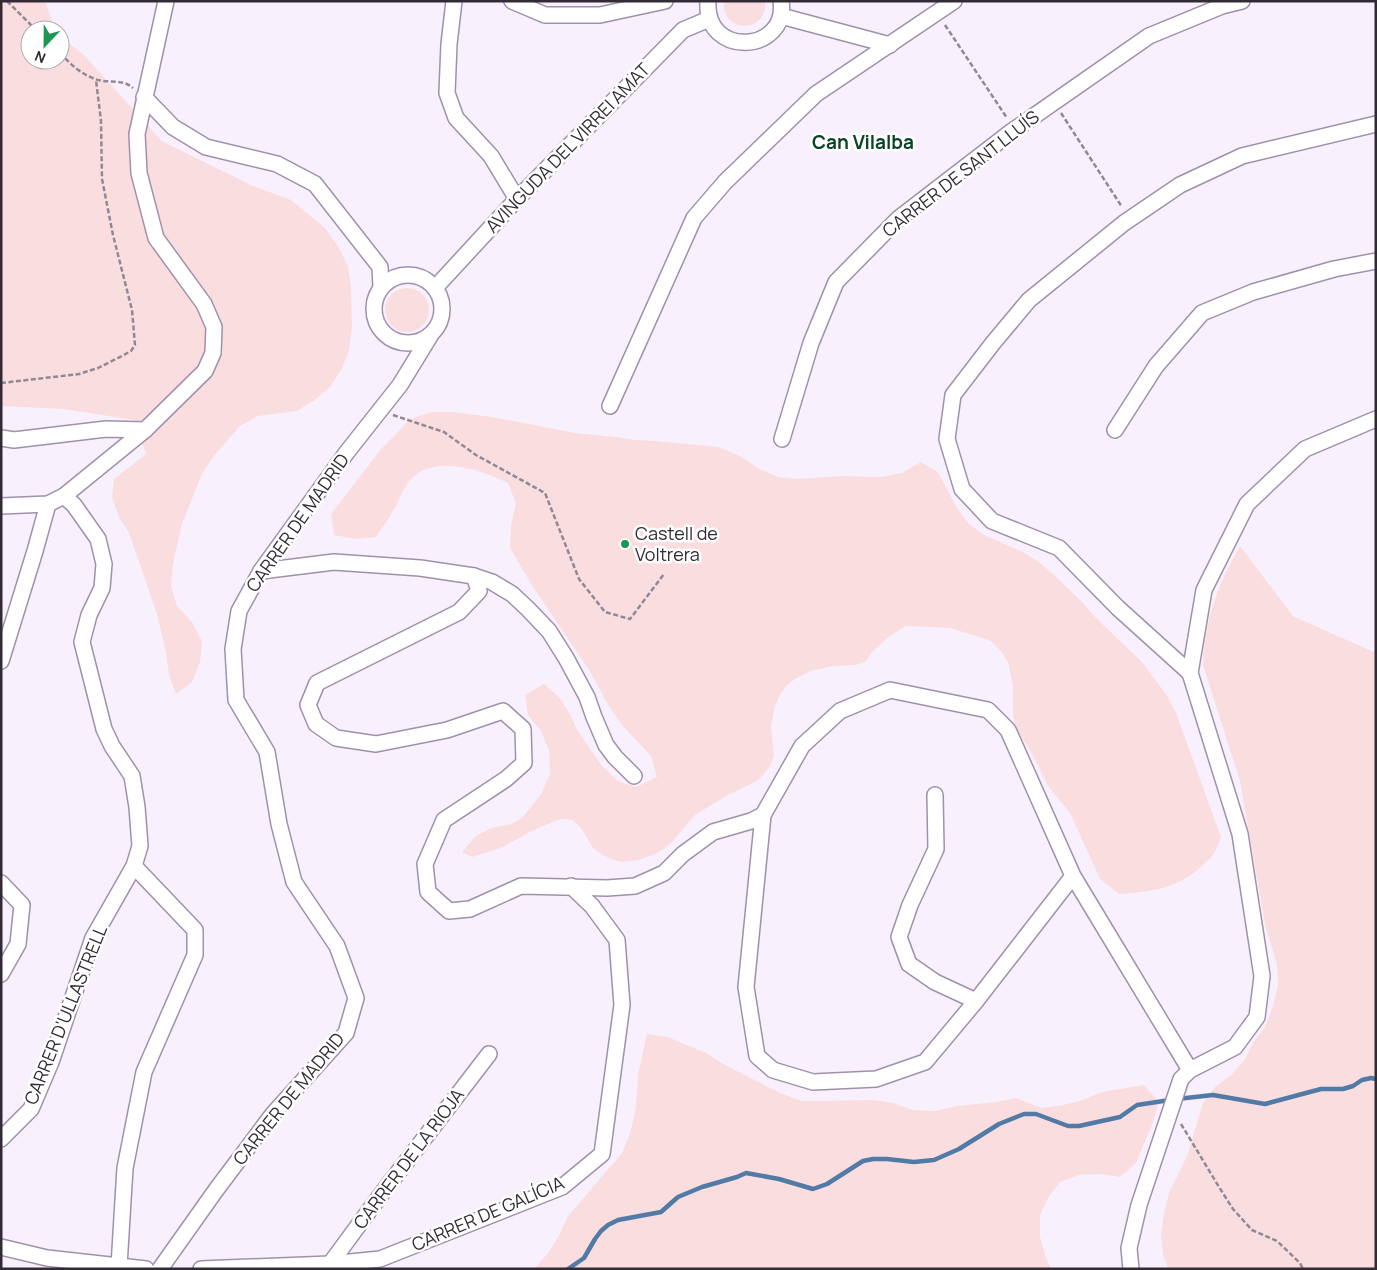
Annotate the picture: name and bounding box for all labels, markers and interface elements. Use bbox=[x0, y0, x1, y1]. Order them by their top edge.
north arrow bbox=[20, 20, 70, 70]
text: N bbox=[32, 47, 48, 68]
street label: AVINGUDA DEL VIRREI AMAT bbox=[480, 57, 655, 237]
street label: CARRER DE SANT LLUÍS bbox=[877, 104, 1044, 242]
district label: Can Vilalba bbox=[812, 129, 914, 155]
street label: CARRER DE MADRID bbox=[240, 448, 354, 596]
place label: Castell de Voltrera bbox=[635, 521, 718, 566]
marker: Castell de Voltrera bbox=[619, 538, 631, 550]
street label: CARRER D'ULLASTRELL bbox=[18, 921, 112, 1108]
street label: CARRER DE MADRID bbox=[227, 1027, 349, 1170]
street label: CARRER DE LA RIOJA bbox=[347, 1083, 469, 1233]
street label: CARRER DE GALÍCIA bbox=[408, 1170, 568, 1256]

